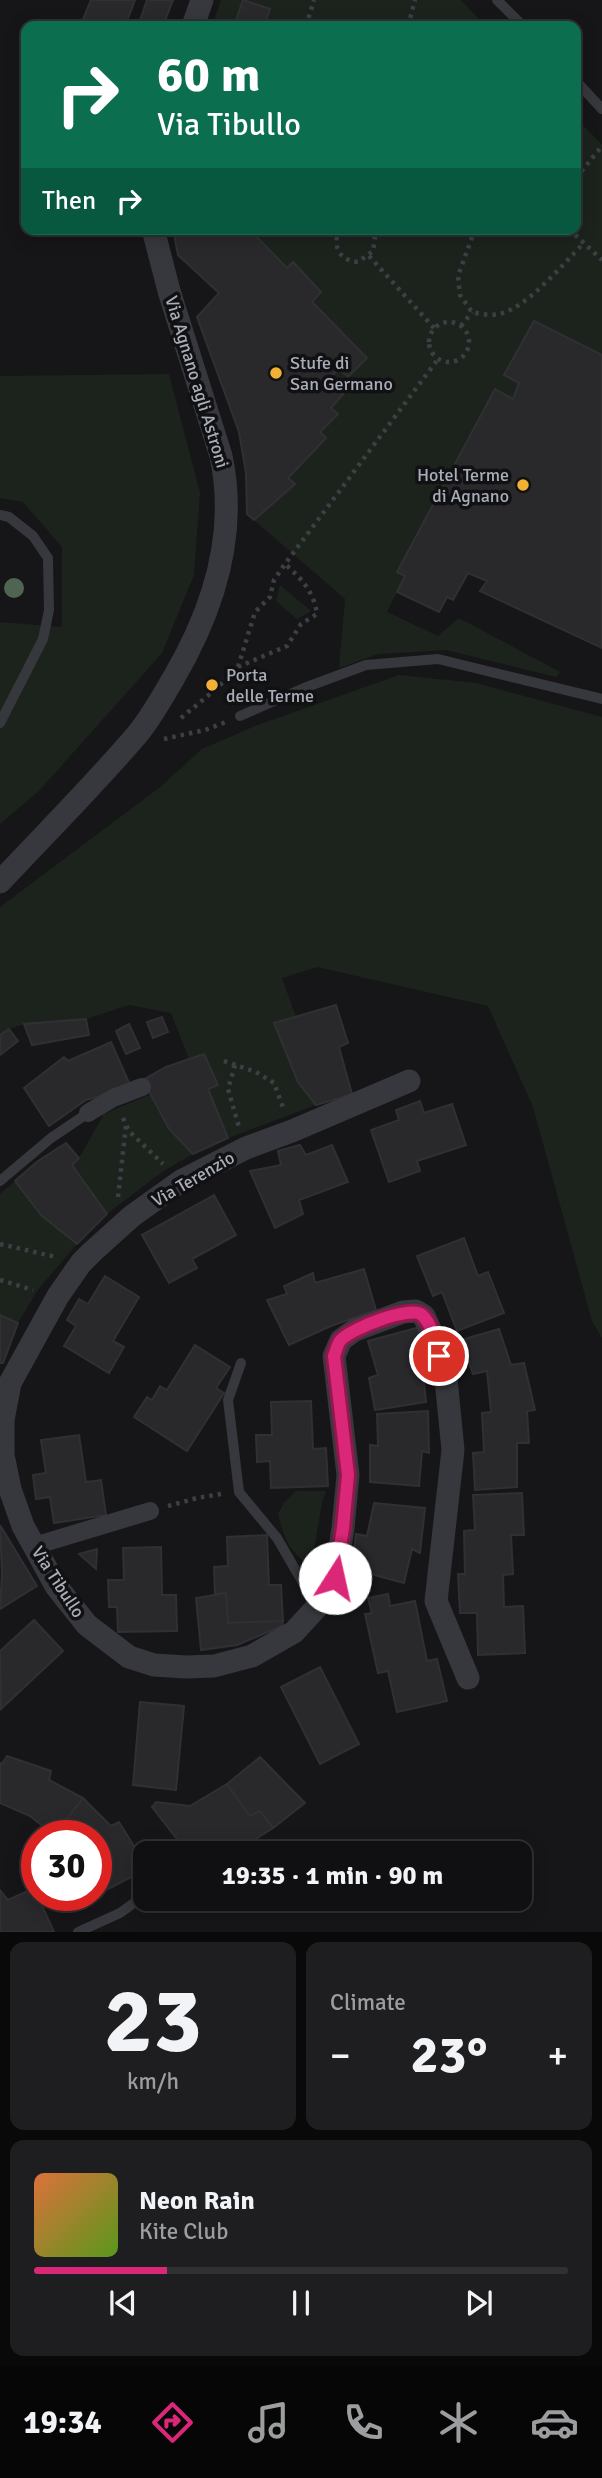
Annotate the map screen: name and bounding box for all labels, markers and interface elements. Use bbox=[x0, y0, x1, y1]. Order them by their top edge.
text: 60 m bbox=[157, 45, 260, 105]
icon: right bbox=[42, 49, 133, 140]
text: Via Tibullo bbox=[157, 105, 301, 144]
icon: right bbox=[110, 182, 148, 220]
text: Then bbox=[42, 185, 96, 217]
street label: Via Agnano agli Astroni bbox=[160, 293, 234, 471]
place label: Stufe di San Germano bbox=[290, 352, 393, 395]
marker: Stufe di San Germano bbox=[268, 365, 284, 381]
place label: Hotel Terme di Agnano bbox=[417, 464, 509, 507]
marker: Hotel Terme di Agnano bbox=[515, 477, 531, 493]
place label: Porta delle Terme bbox=[226, 664, 314, 707]
marker: Porta delle Terme bbox=[204, 677, 220, 693]
street label: Via Terenzio bbox=[148, 1146, 238, 1212]
pin bbox=[409, 1326, 469, 1386]
icon: arrive bbox=[420, 1337, 458, 1375]
position arrow bbox=[298, 1541, 372, 1615]
street label: Via Tibullo bbox=[27, 1542, 89, 1622]
speed limit sign: 30 bbox=[21, 1820, 112, 1911]
text: 19:35 · 1 min · 90 m bbox=[222, 1860, 443, 1892]
text: 23 bbox=[104, 1965, 202, 2078]
text: Climate bbox=[330, 1988, 406, 2017]
text: 23° bbox=[411, 2023, 487, 2087]
text: − bbox=[330, 2032, 351, 2079]
text: + bbox=[547, 2032, 568, 2079]
text: km/h bbox=[127, 2067, 179, 2096]
text: Neon Rain bbox=[139, 2185, 255, 2217]
text: Kite Club bbox=[139, 2217, 228, 2246]
icon: previous bbox=[104, 2284, 142, 2322]
icon: pause bbox=[282, 2284, 320, 2322]
icon: next bbox=[460, 2284, 498, 2322]
icon: directions bbox=[148, 2398, 197, 2447]
icon: music bbox=[244, 2398, 293, 2447]
icon: phone bbox=[339, 2398, 388, 2447]
icon: climate bbox=[434, 2398, 483, 2447]
icon: car bbox=[530, 2398, 579, 2447]
text: 19:34 bbox=[23, 2403, 102, 2442]

